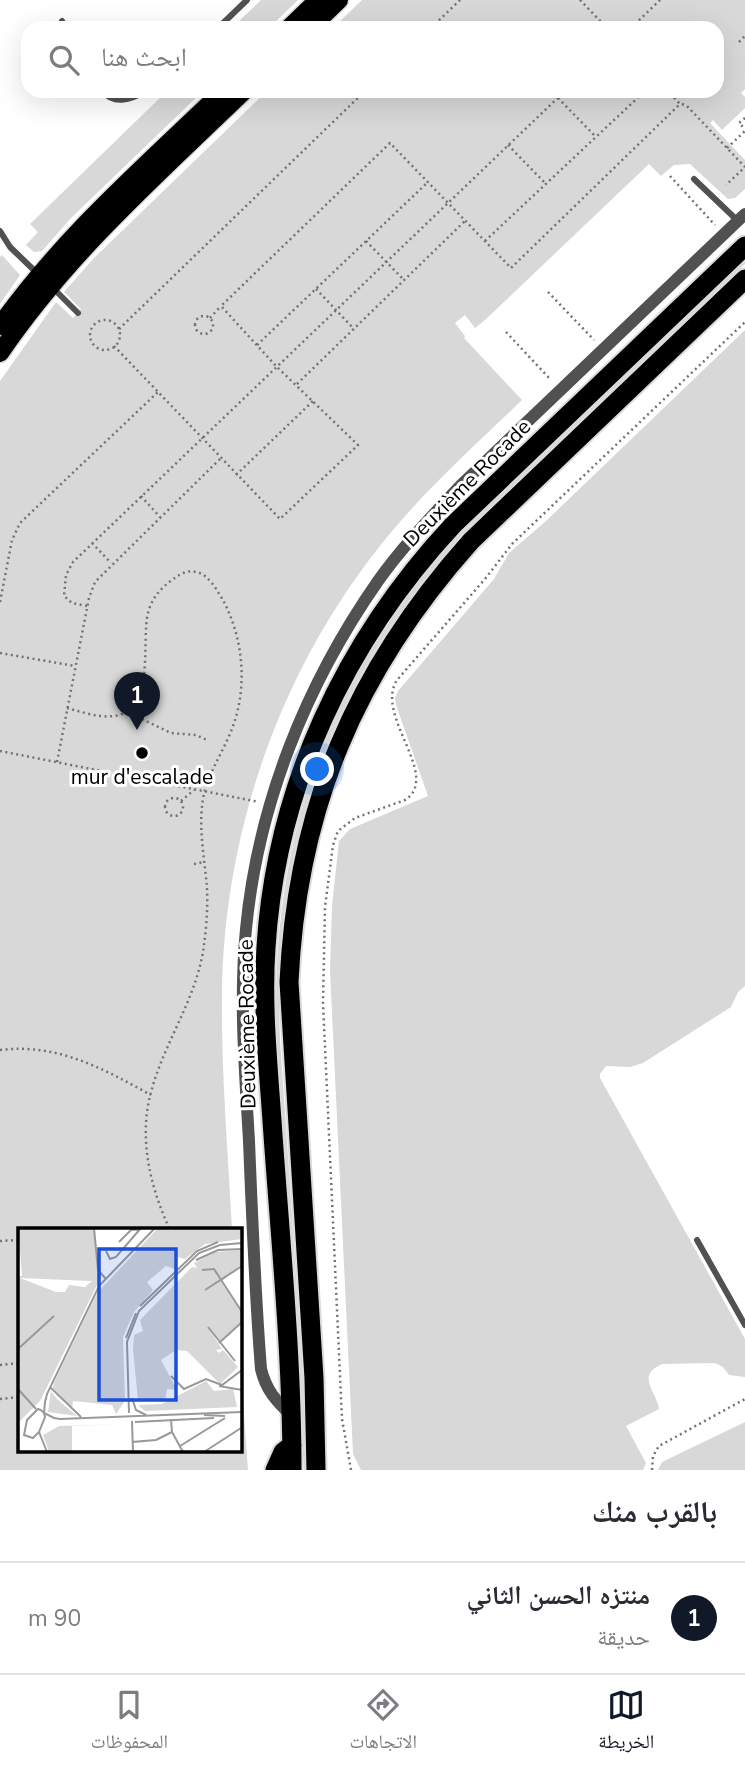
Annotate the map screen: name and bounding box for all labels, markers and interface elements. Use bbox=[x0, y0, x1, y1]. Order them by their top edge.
search box bbox=[21, 21, 724, 98]
text: ابحث هنا bbox=[101, 40, 187, 75]
icon: search bbox=[45, 41, 83, 79]
street label: Deuxième Rocade bbox=[397, 413, 537, 553]
pin: 1 bbox=[114, 672, 160, 730]
marker: mur d'escalade bbox=[134, 745, 150, 761]
your location bbox=[300, 752, 334, 786]
place label: mur d'escalade bbox=[71, 763, 213, 791]
street label: Deuxième Rocade bbox=[232, 939, 262, 1109]
inset map bbox=[18, 1228, 242, 1452]
text: بالقرب منك bbox=[592, 1492, 717, 1533]
text: منتزه الحسن الثاني bbox=[467, 1578, 650, 1613]
text: 90 m bbox=[28, 1603, 81, 1634]
text: 1 bbox=[687, 1603, 701, 1634]
text: حديقة bbox=[597, 1622, 650, 1653]
tab: المحفوظات bbox=[91, 1686, 168, 1760]
tab: الاتجاهات bbox=[349, 1686, 417, 1760]
tab: الخريطة bbox=[598, 1686, 654, 1760]

